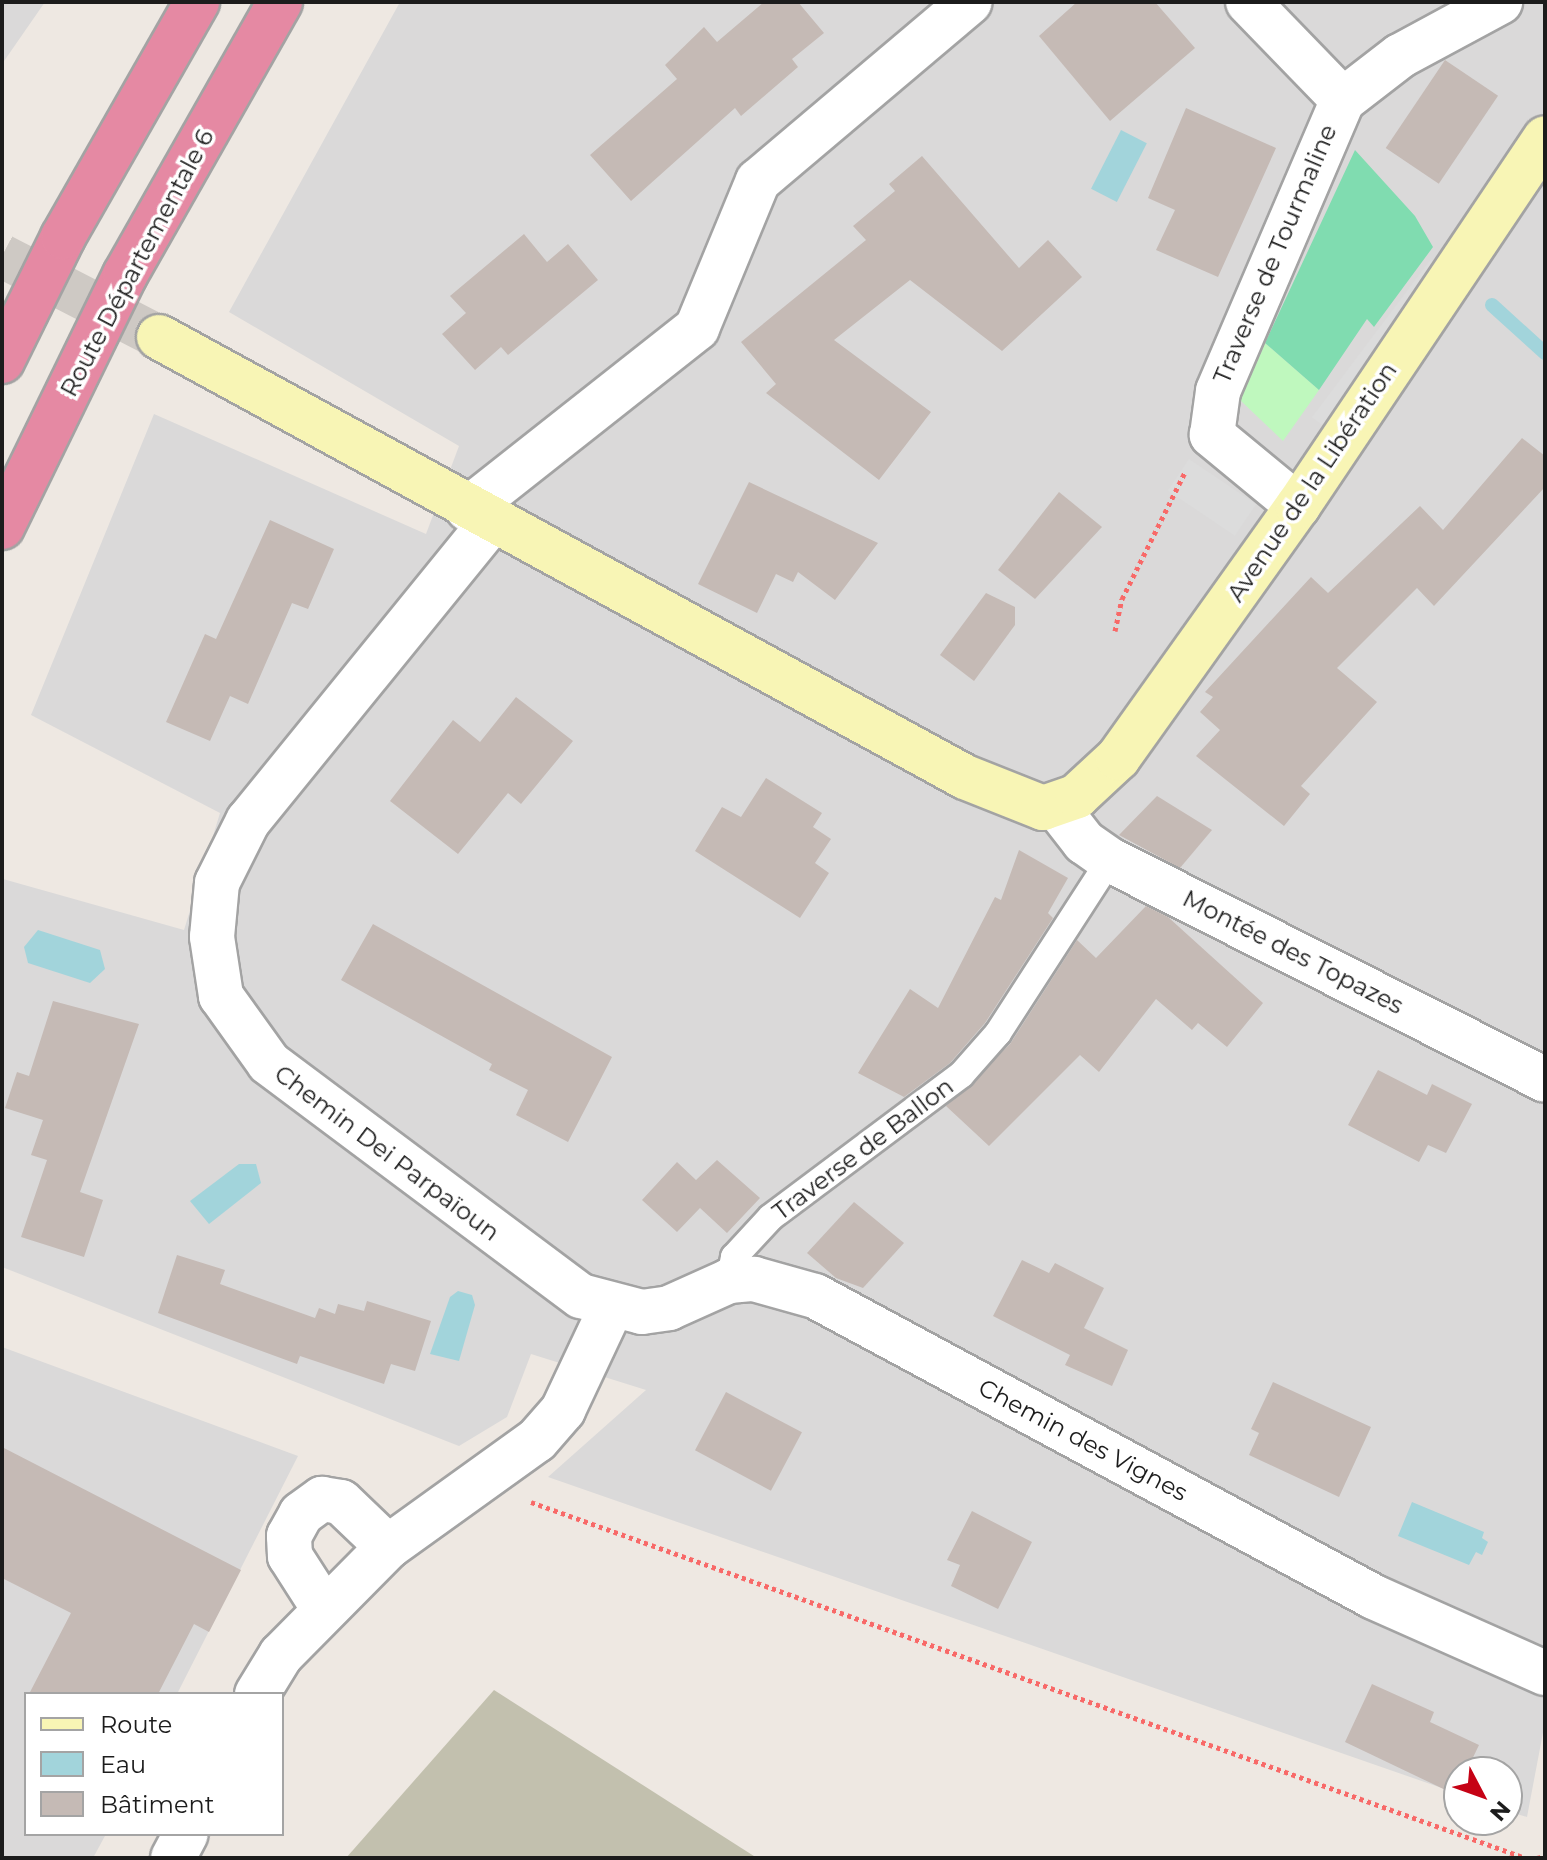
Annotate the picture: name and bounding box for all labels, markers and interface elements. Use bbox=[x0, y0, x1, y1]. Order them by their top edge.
street label: Traverse de Tourmaline bbox=[1207, 120, 1343, 388]
street label: Route Départementale 6 bbox=[54, 124, 220, 402]
street label: Avenue de la Libération bbox=[1221, 357, 1403, 607]
street label: Montée des Topazes bbox=[1178, 884, 1408, 1020]
street label: Chemin Dei Parpaïoun bbox=[269, 1059, 505, 1247]
street label: Traverse de Ballon bbox=[767, 1072, 959, 1226]
street label: Chemin des Vignes bbox=[974, 1373, 1192, 1507]
legend bbox=[24, 1692, 284, 1836]
text: Route bbox=[100, 1710, 172, 1739]
text: Eau bbox=[100, 1750, 146, 1779]
north arrow bbox=[1443, 1756, 1523, 1836]
text: Bâtiment bbox=[100, 1790, 214, 1819]
text: N bbox=[1484, 1795, 1516, 1826]

